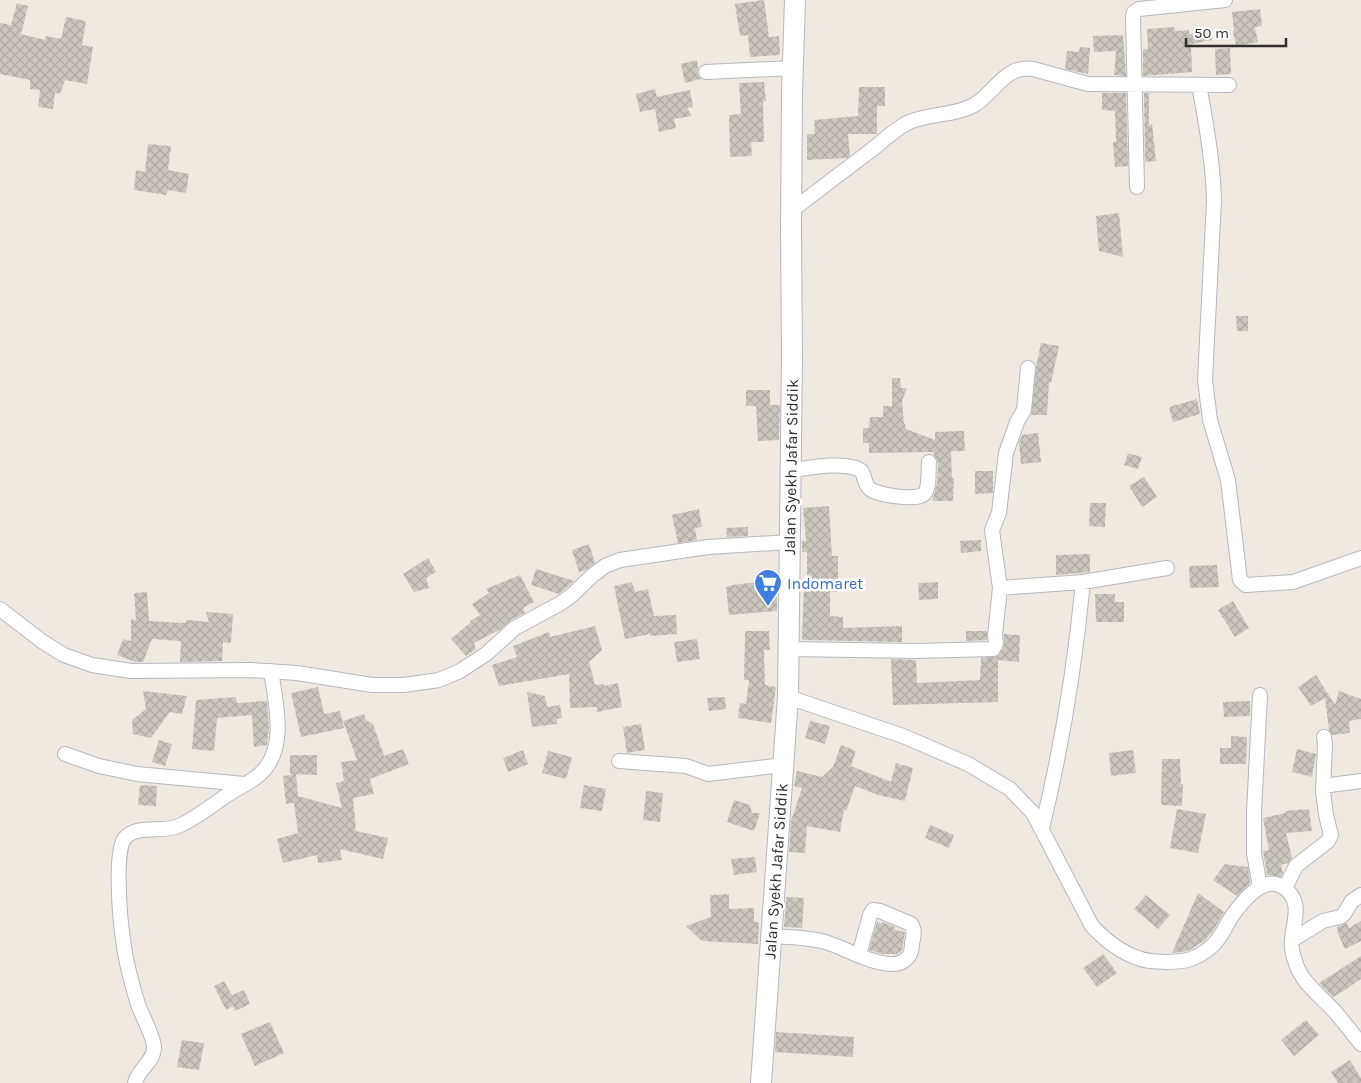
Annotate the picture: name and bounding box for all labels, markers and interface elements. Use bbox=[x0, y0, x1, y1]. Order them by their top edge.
scale bar bbox=[1186, 15, 1286, 47]
text: 50 m bbox=[1194, 24, 1229, 42]
street label: Jalan Syekh Jafar Siddik bbox=[780, 379, 802, 555]
supermarket icon: Indomaret bbox=[753, 568, 783, 607]
place label: Indomaret bbox=[787, 574, 863, 593]
street label: Jalan Syekh Jafar Siddik bbox=[760, 782, 792, 960]

